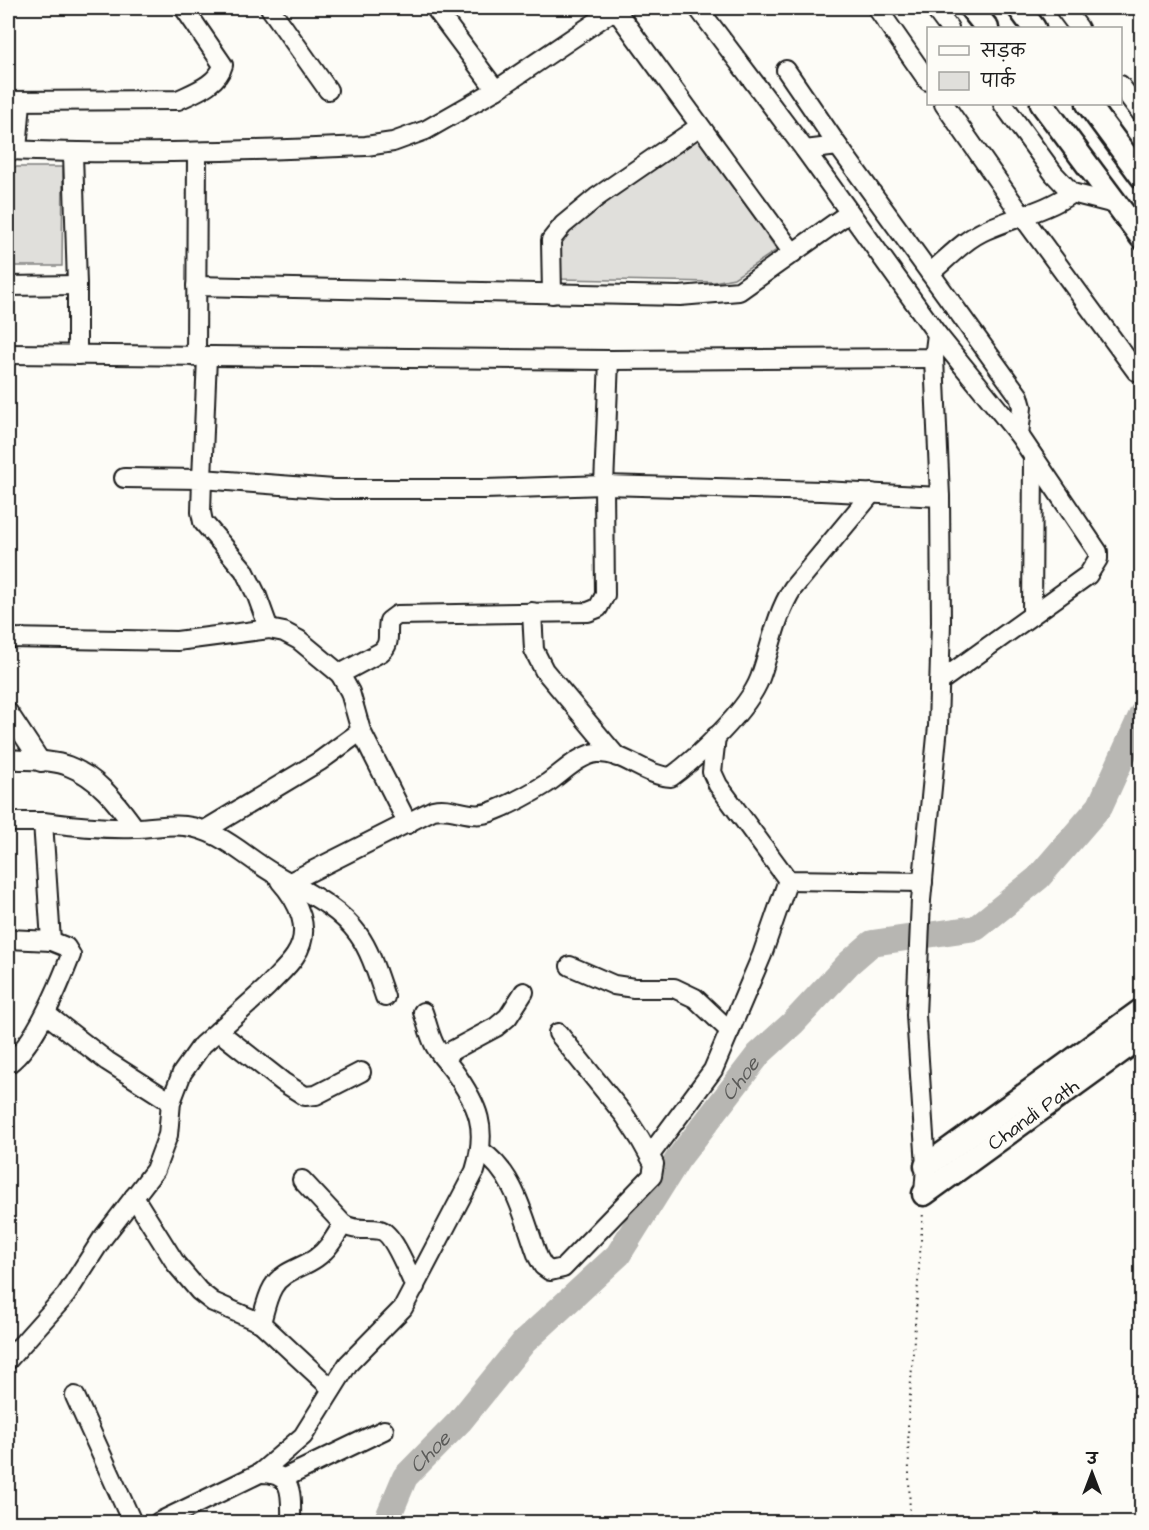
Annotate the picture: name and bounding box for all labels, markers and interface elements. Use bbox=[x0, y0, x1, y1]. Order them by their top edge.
legend bbox=[927, 27, 1122, 105]
text: सड़क bbox=[980, 39, 1026, 64]
text: पार्क bbox=[980, 67, 1016, 94]
water label: Choe bbox=[714, 1049, 767, 1107]
street label: Chandi Path bbox=[982, 1072, 1085, 1157]
water label: Choe bbox=[402, 1423, 458, 1479]
north arrow bbox=[1062, 1443, 1122, 1503]
text: उ bbox=[1085, 1448, 1099, 1470]

